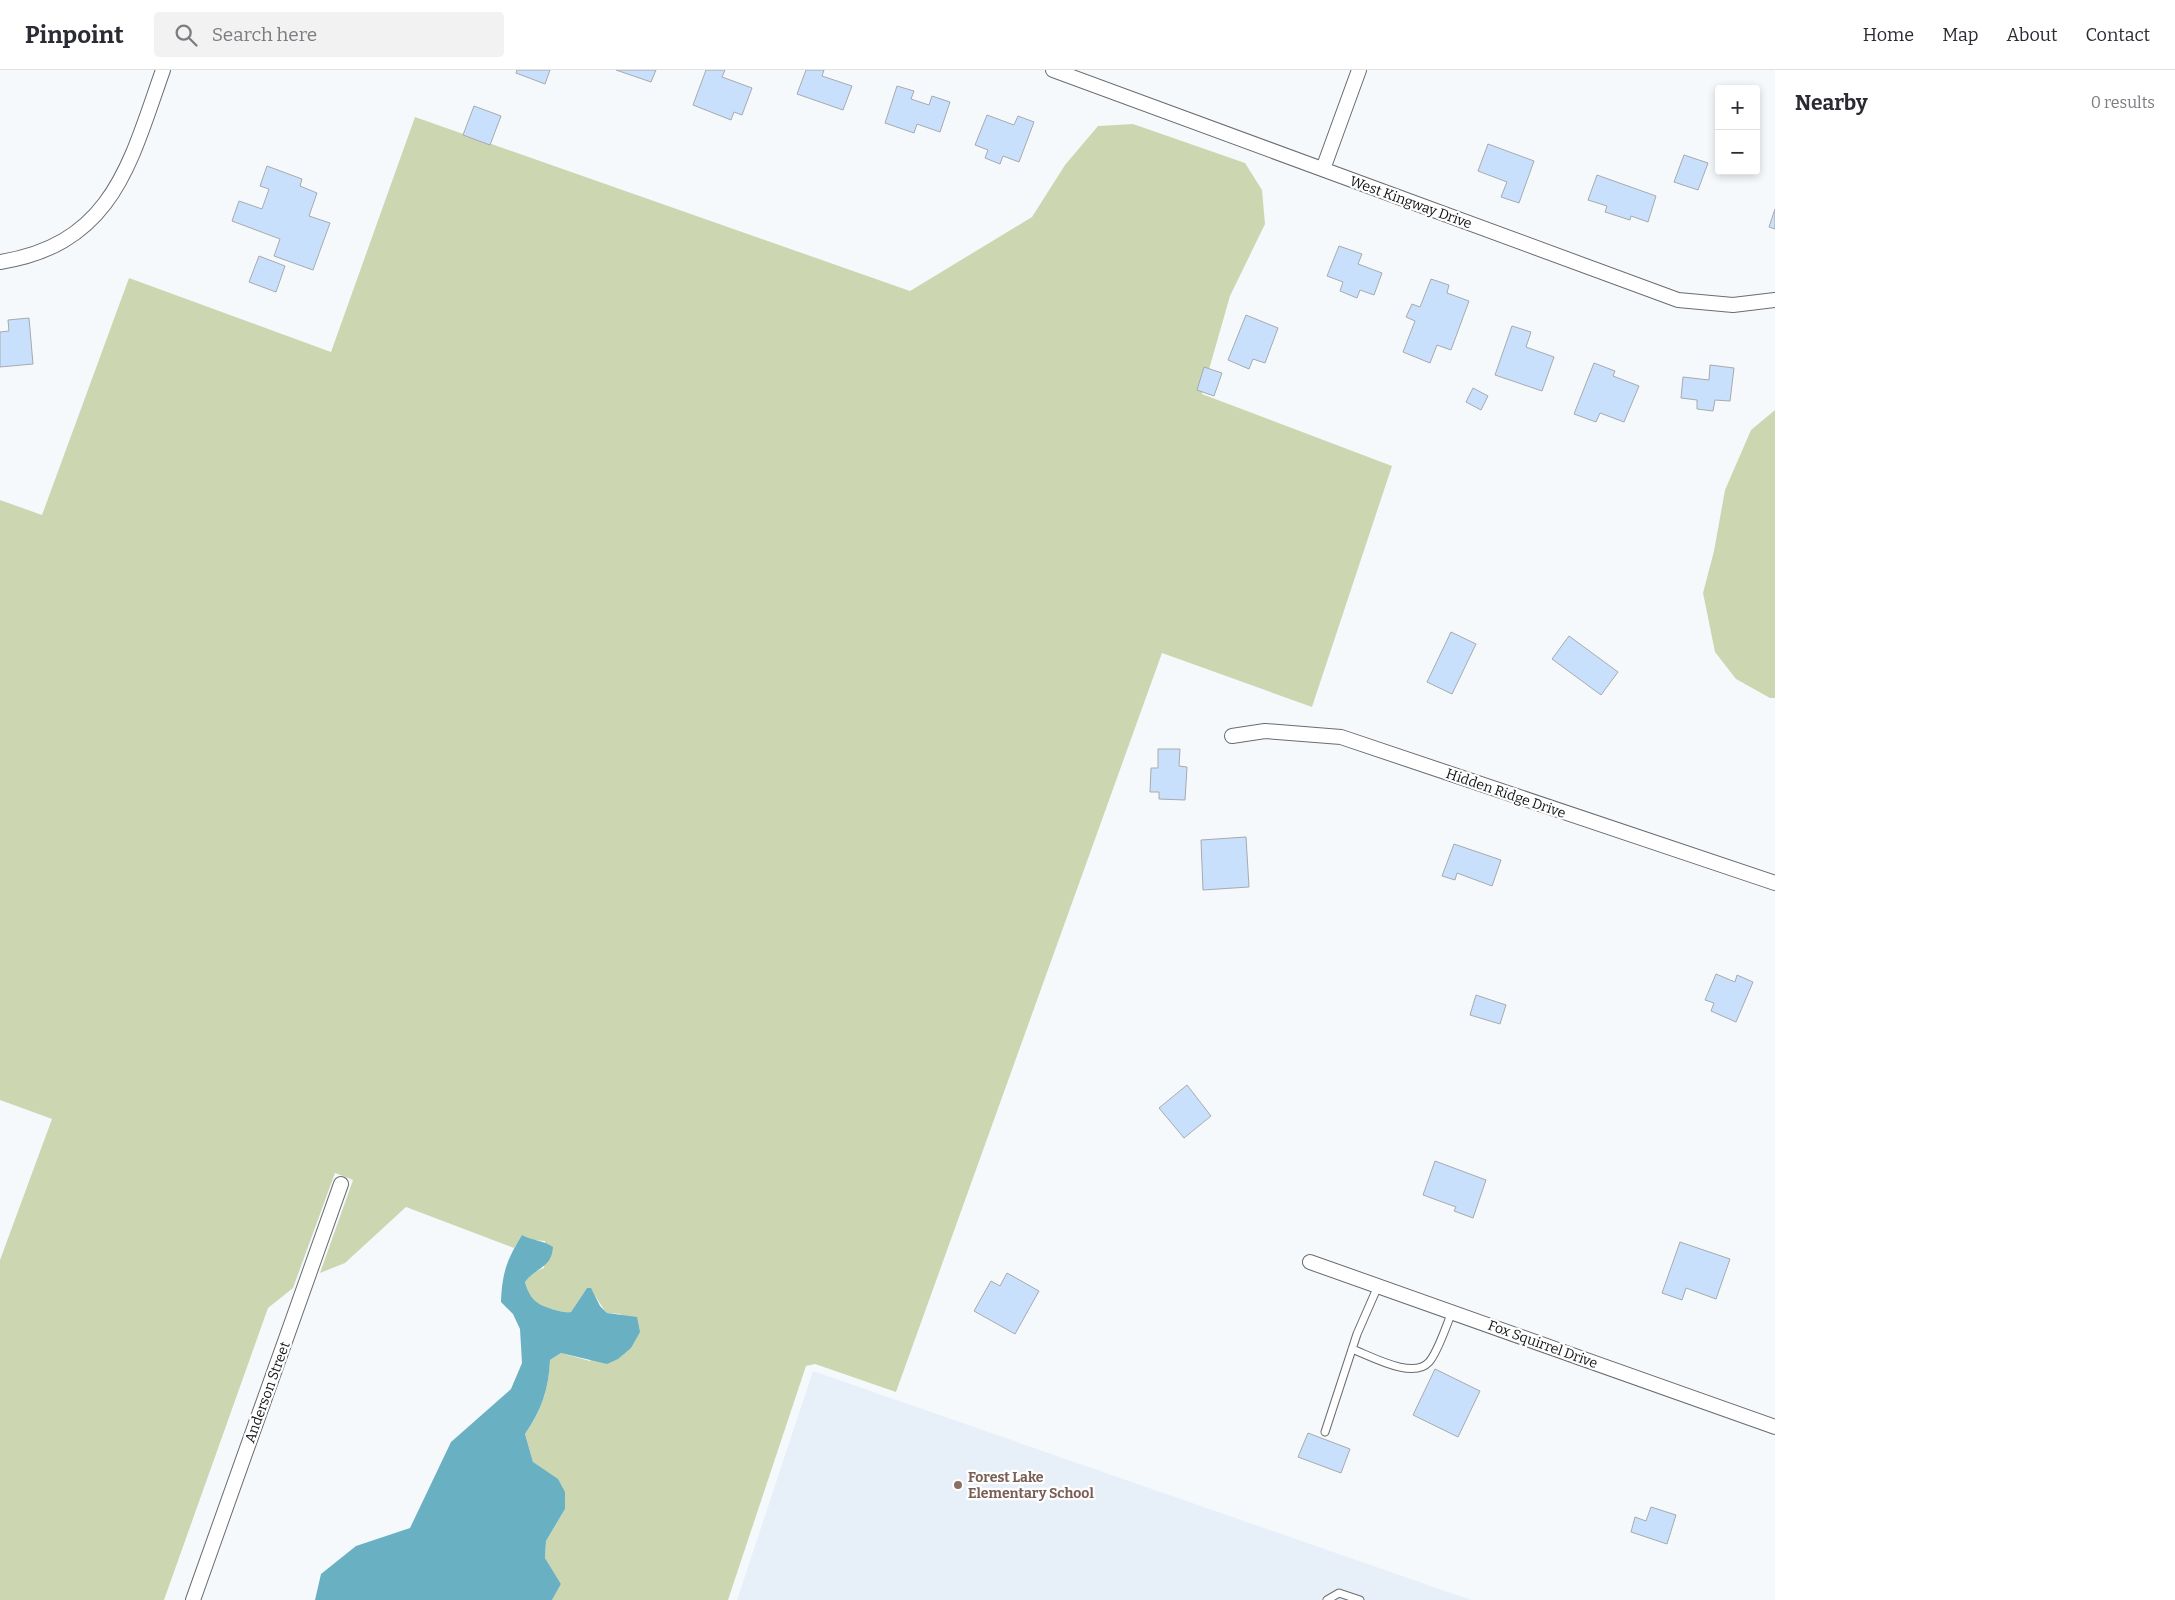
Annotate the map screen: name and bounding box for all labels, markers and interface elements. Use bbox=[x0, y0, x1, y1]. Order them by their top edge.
search box bbox=[154, 12, 504, 57]
text: Pinpoint bbox=[25, 21, 124, 49]
icon: search bbox=[172, 21, 200, 49]
text: Search here bbox=[212, 23, 317, 46]
text: Home bbox=[1863, 24, 1914, 46]
text: Map bbox=[1942, 24, 1978, 46]
text: About bbox=[2006, 24, 2057, 46]
text: Contact bbox=[2085, 24, 2150, 46]
map controls bbox=[1715, 85, 1760, 175]
button: + bbox=[1715, 85, 1760, 130]
text: Nearby bbox=[1795, 90, 1868, 116]
text: 0 results bbox=[2091, 93, 2155, 112]
button: − bbox=[1715, 130, 1760, 175]
street label: West Kingway Drive bbox=[1347, 172, 1474, 232]
street label: Hidden Ridge Drive bbox=[1444, 765, 1568, 822]
street label: Fox Squirrel Drive bbox=[1486, 1317, 1600, 1372]
street label: Anderson Street bbox=[241, 1339, 294, 1445]
place label: Forest Lake Elementary School bbox=[968, 1469, 1094, 1502]
marker: Forest Lake Elementary School bbox=[952, 1479, 964, 1491]

